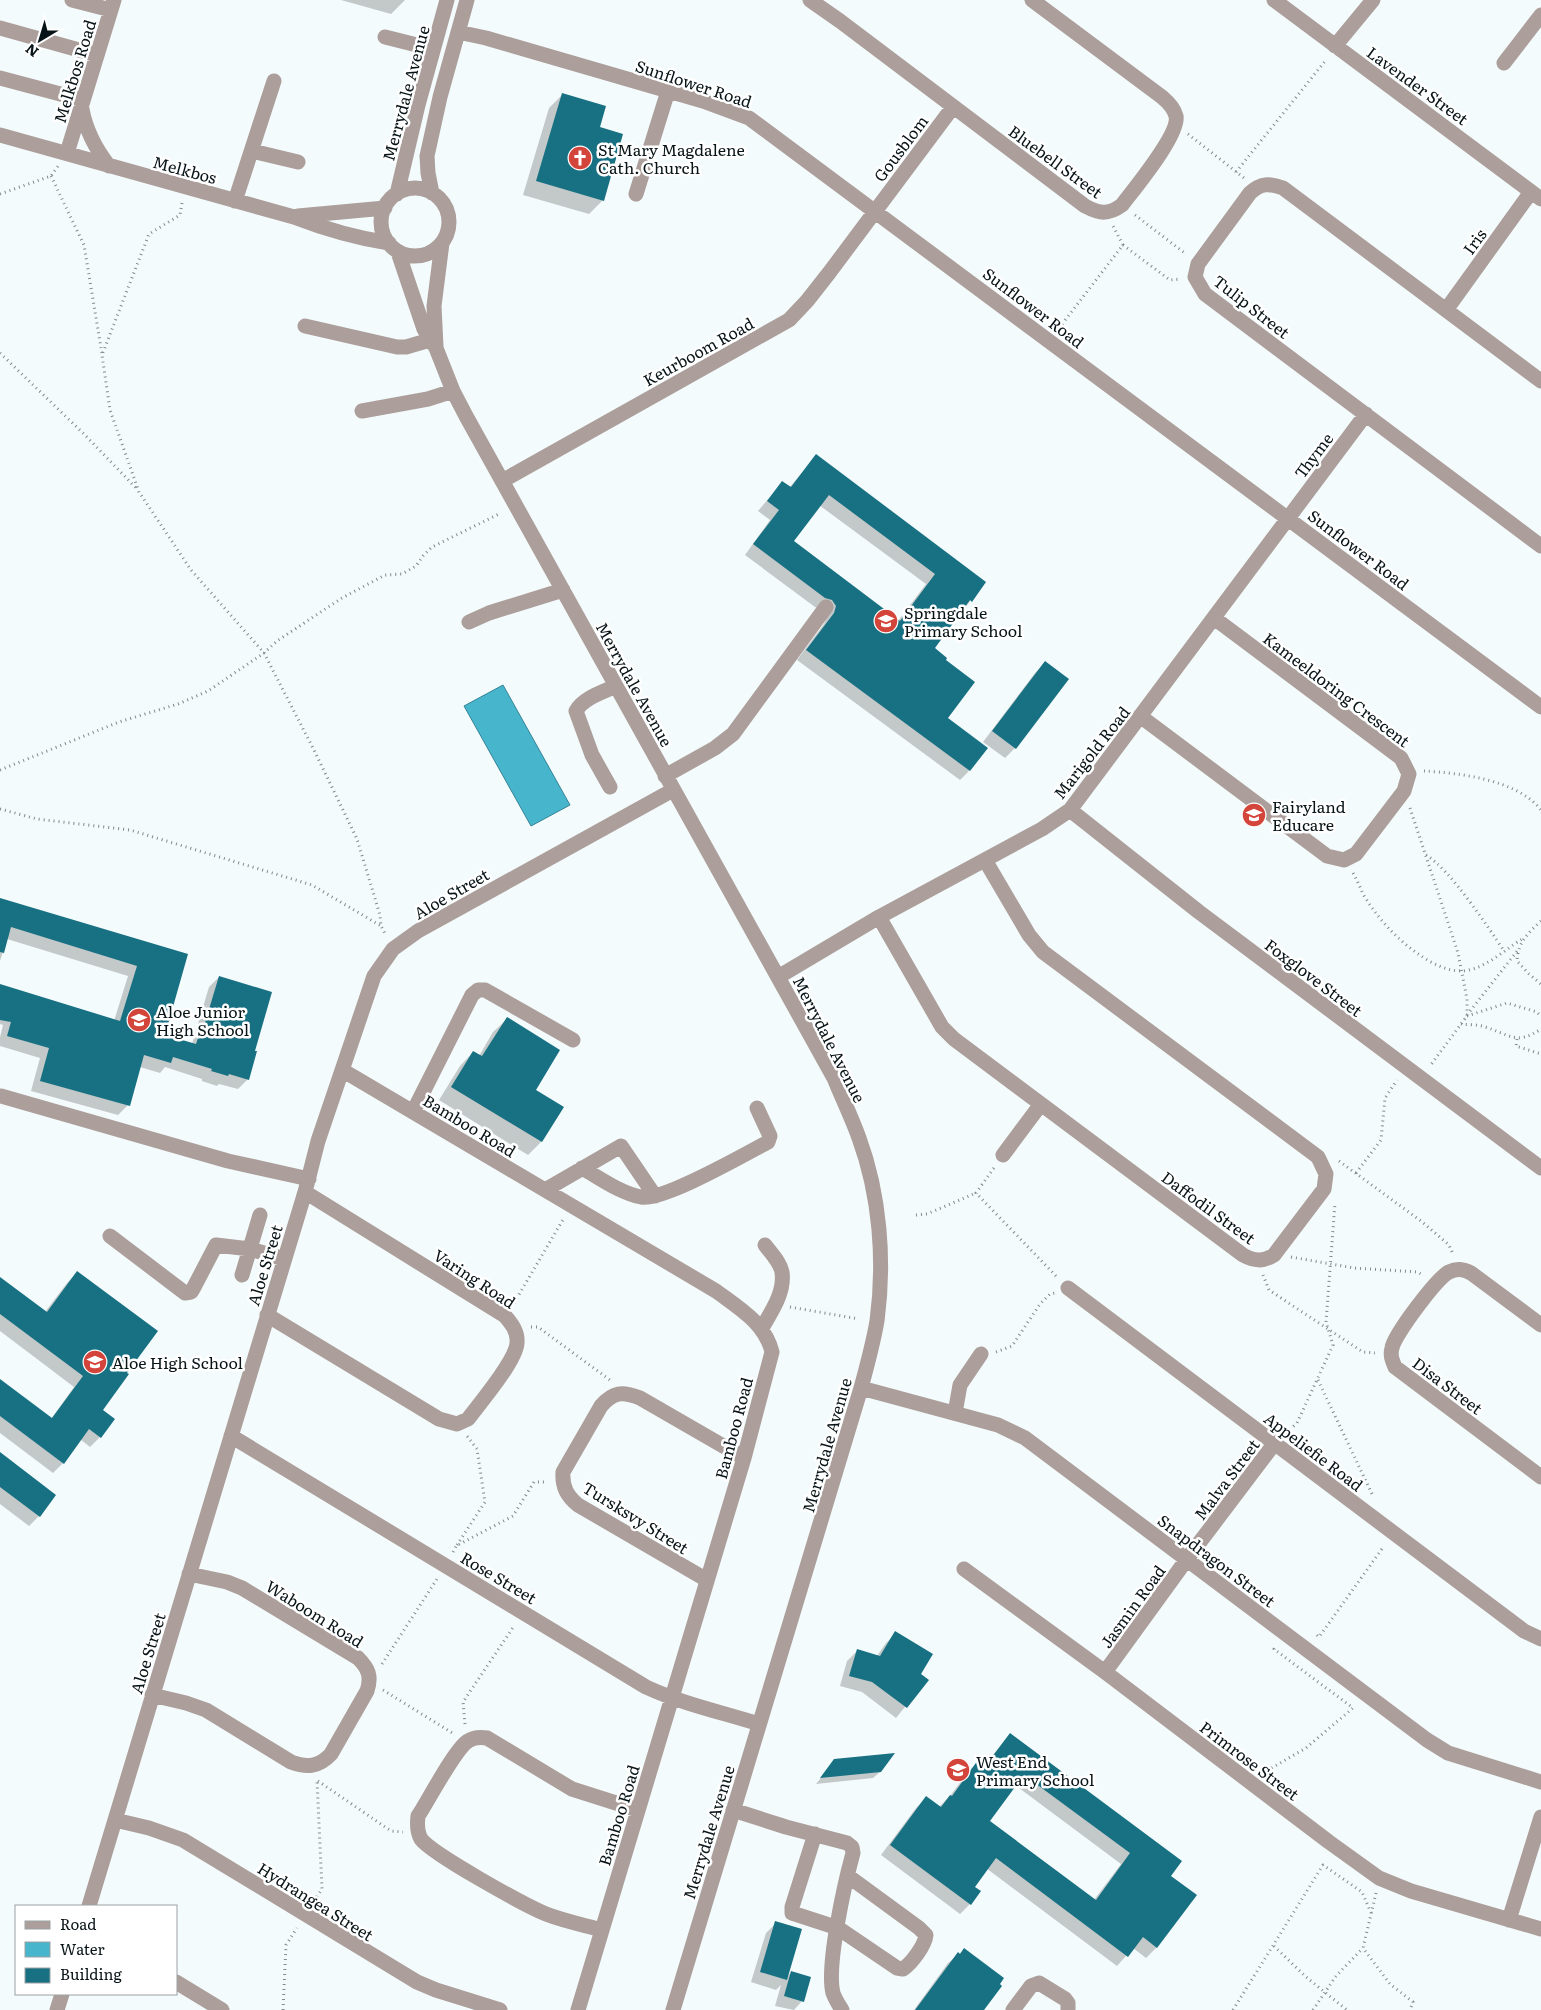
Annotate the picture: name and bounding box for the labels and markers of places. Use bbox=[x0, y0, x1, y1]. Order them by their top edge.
place label: St Mary Magdalene Cath. Church bbox=[598, 137, 745, 179]
church icon: St Mary Magdalene Cath. Church bbox=[567, 145, 593, 171]
place label: Springdale Primary School bbox=[904, 600, 1022, 642]
school or university icon: Springdale Primary School bbox=[873, 608, 899, 634]
place label: Fairyland Educare bbox=[1272, 794, 1346, 836]
school or university icon: Fairyland Educare bbox=[1241, 802, 1267, 828]
place label: Aloe Junior High School bbox=[156, 999, 249, 1041]
school or university icon: Aloe Junior High School bbox=[126, 1007, 152, 1033]
school or university icon: Aloe High School bbox=[82, 1349, 108, 1375]
place label: Aloe High School bbox=[112, 1350, 243, 1374]
place label: West End Primary School bbox=[976, 1749, 1094, 1791]
school or university icon: West End Primary School bbox=[945, 1757, 971, 1783]

